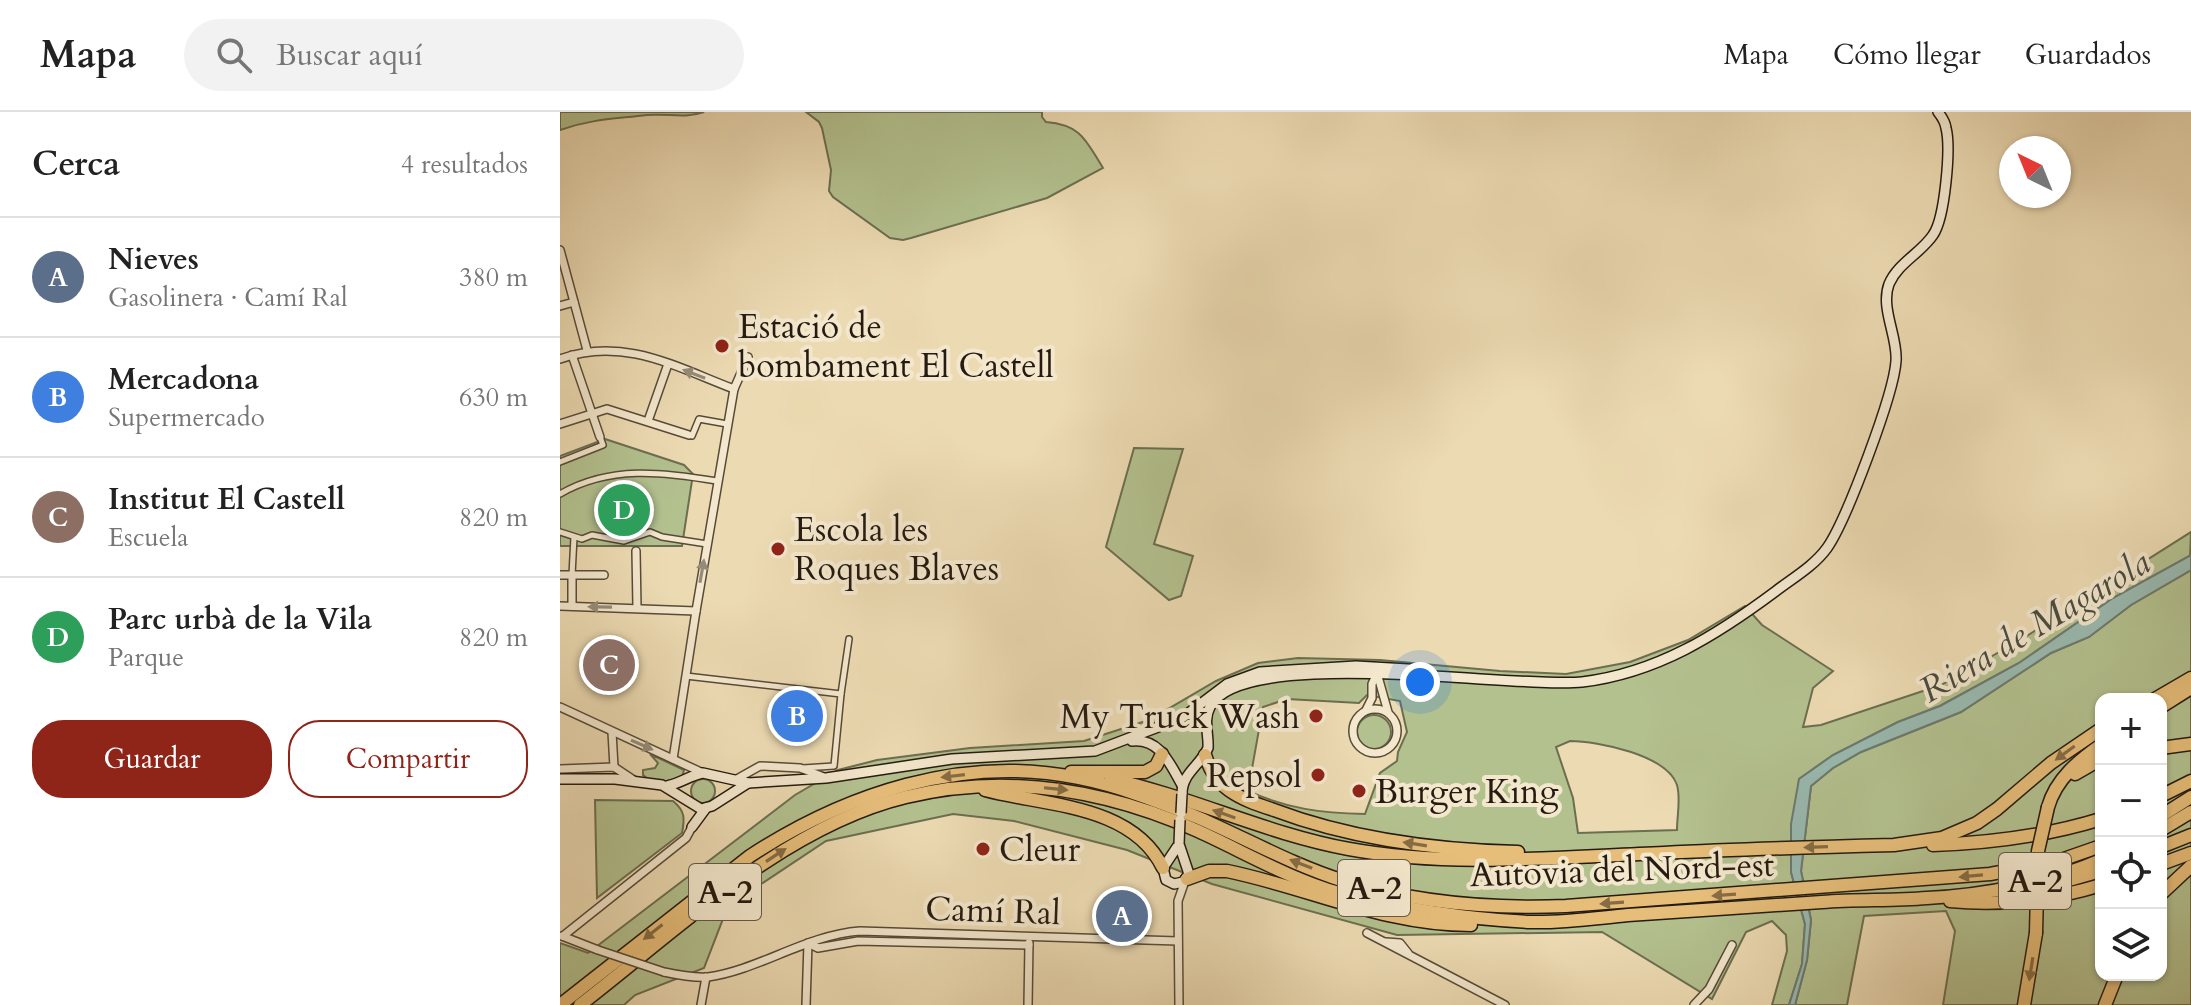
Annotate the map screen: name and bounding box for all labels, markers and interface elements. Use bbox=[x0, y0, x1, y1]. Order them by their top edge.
search box bbox=[184, 19, 744, 91]
text: Mapa bbox=[40, 29, 136, 81]
icon: search bbox=[212, 33, 256, 77]
text: Buscar aquí bbox=[276, 35, 423, 76]
text: Mapa bbox=[1723, 36, 1789, 74]
text: Cómo llegar bbox=[1833, 36, 1981, 74]
text: Guardados bbox=[2025, 36, 2151, 74]
north arrow bbox=[1999, 136, 2071, 208]
text: Cerca bbox=[32, 141, 120, 187]
text: 4 resultados bbox=[401, 147, 528, 182]
text: Nieves bbox=[108, 239, 199, 280]
text: A bbox=[48, 260, 68, 295]
text: 380 m bbox=[459, 260, 528, 295]
text: Gasolinera · Camí Ral bbox=[108, 280, 348, 315]
place label: Estació de bombament El Castell bbox=[738, 304, 1054, 389]
marker: Estació de bombament El Castell bbox=[713, 337, 731, 355]
text: Mercadona bbox=[108, 359, 259, 400]
one-way arrow bbox=[682, 367, 706, 380]
text: B bbox=[49, 380, 67, 415]
text: 630 m bbox=[459, 380, 528, 415]
text: Supermercado bbox=[108, 400, 265, 435]
text: Institut El Castell bbox=[108, 479, 345, 520]
pin: D bbox=[598, 480, 650, 540]
text: C bbox=[48, 500, 68, 535]
text: 820 m bbox=[459, 500, 528, 535]
place label: Escola les Roques Blaves bbox=[794, 507, 999, 592]
text: Escuela bbox=[108, 520, 189, 555]
water label: Riera de Magarola bbox=[1910, 538, 2159, 715]
marker: Escola les Roques Blaves bbox=[769, 540, 787, 558]
one-way arrow bbox=[697, 559, 709, 584]
text: Parc urbà de la Vila bbox=[108, 599, 372, 640]
one-way arrow bbox=[587, 601, 612, 613]
text: D bbox=[47, 620, 69, 655]
text: 820 m bbox=[459, 620, 528, 655]
pin: C bbox=[583, 635, 635, 695]
text: Parque bbox=[108, 640, 184, 675]
your location bbox=[1400, 662, 1440, 702]
pin: B bbox=[771, 686, 823, 746]
map controls bbox=[2095, 693, 2167, 981]
button: + bbox=[2095, 693, 2167, 765]
place label: My Truck Wash bbox=[1060, 694, 1300, 740]
marker: My Truck Wash bbox=[1307, 707, 1325, 725]
button: Guardar bbox=[32, 720, 272, 798]
button: Compartir bbox=[288, 720, 528, 798]
one-way arrow bbox=[630, 738, 654, 752]
one-way arrow bbox=[2054, 745, 2076, 761]
place label: Repsol bbox=[1207, 753, 1302, 799]
button: − bbox=[2095, 765, 2167, 837]
marker: Repsol bbox=[1309, 766, 1327, 784]
place label: Burger King bbox=[1375, 769, 1558, 815]
one-way arrow bbox=[940, 770, 965, 783]
marker: Burger King bbox=[1350, 782, 1368, 800]
one-way arrow bbox=[1043, 783, 1068, 796]
one-way arrow bbox=[1212, 808, 1236, 820]
place label: Cleur bbox=[999, 827, 1081, 873]
one-way arrow bbox=[1402, 837, 1427, 850]
button: locate bbox=[2095, 837, 2167, 909]
marker: Cleur bbox=[974, 840, 992, 858]
one-way arrow bbox=[1803, 841, 1829, 854]
street label: Autovia del Nord-est bbox=[1469, 842, 1775, 898]
one-way arrow bbox=[765, 848, 786, 863]
road number: A-2 bbox=[1999, 853, 2071, 909]
one-way arrow bbox=[1289, 857, 1313, 870]
road number: A-2 bbox=[1338, 860, 1410, 916]
road number: A-2 bbox=[689, 864, 761, 920]
one-way arrow bbox=[1958, 870, 1983, 883]
street label: Camí Ral bbox=[925, 886, 1062, 936]
pin: A bbox=[1096, 886, 1148, 946]
one-way arrow bbox=[1711, 889, 1736, 902]
one-way arrow bbox=[1599, 897, 1624, 910]
button: layers bbox=[2095, 909, 2167, 981]
one-way arrow bbox=[643, 923, 663, 939]
one-way arrow bbox=[2024, 957, 2037, 982]

